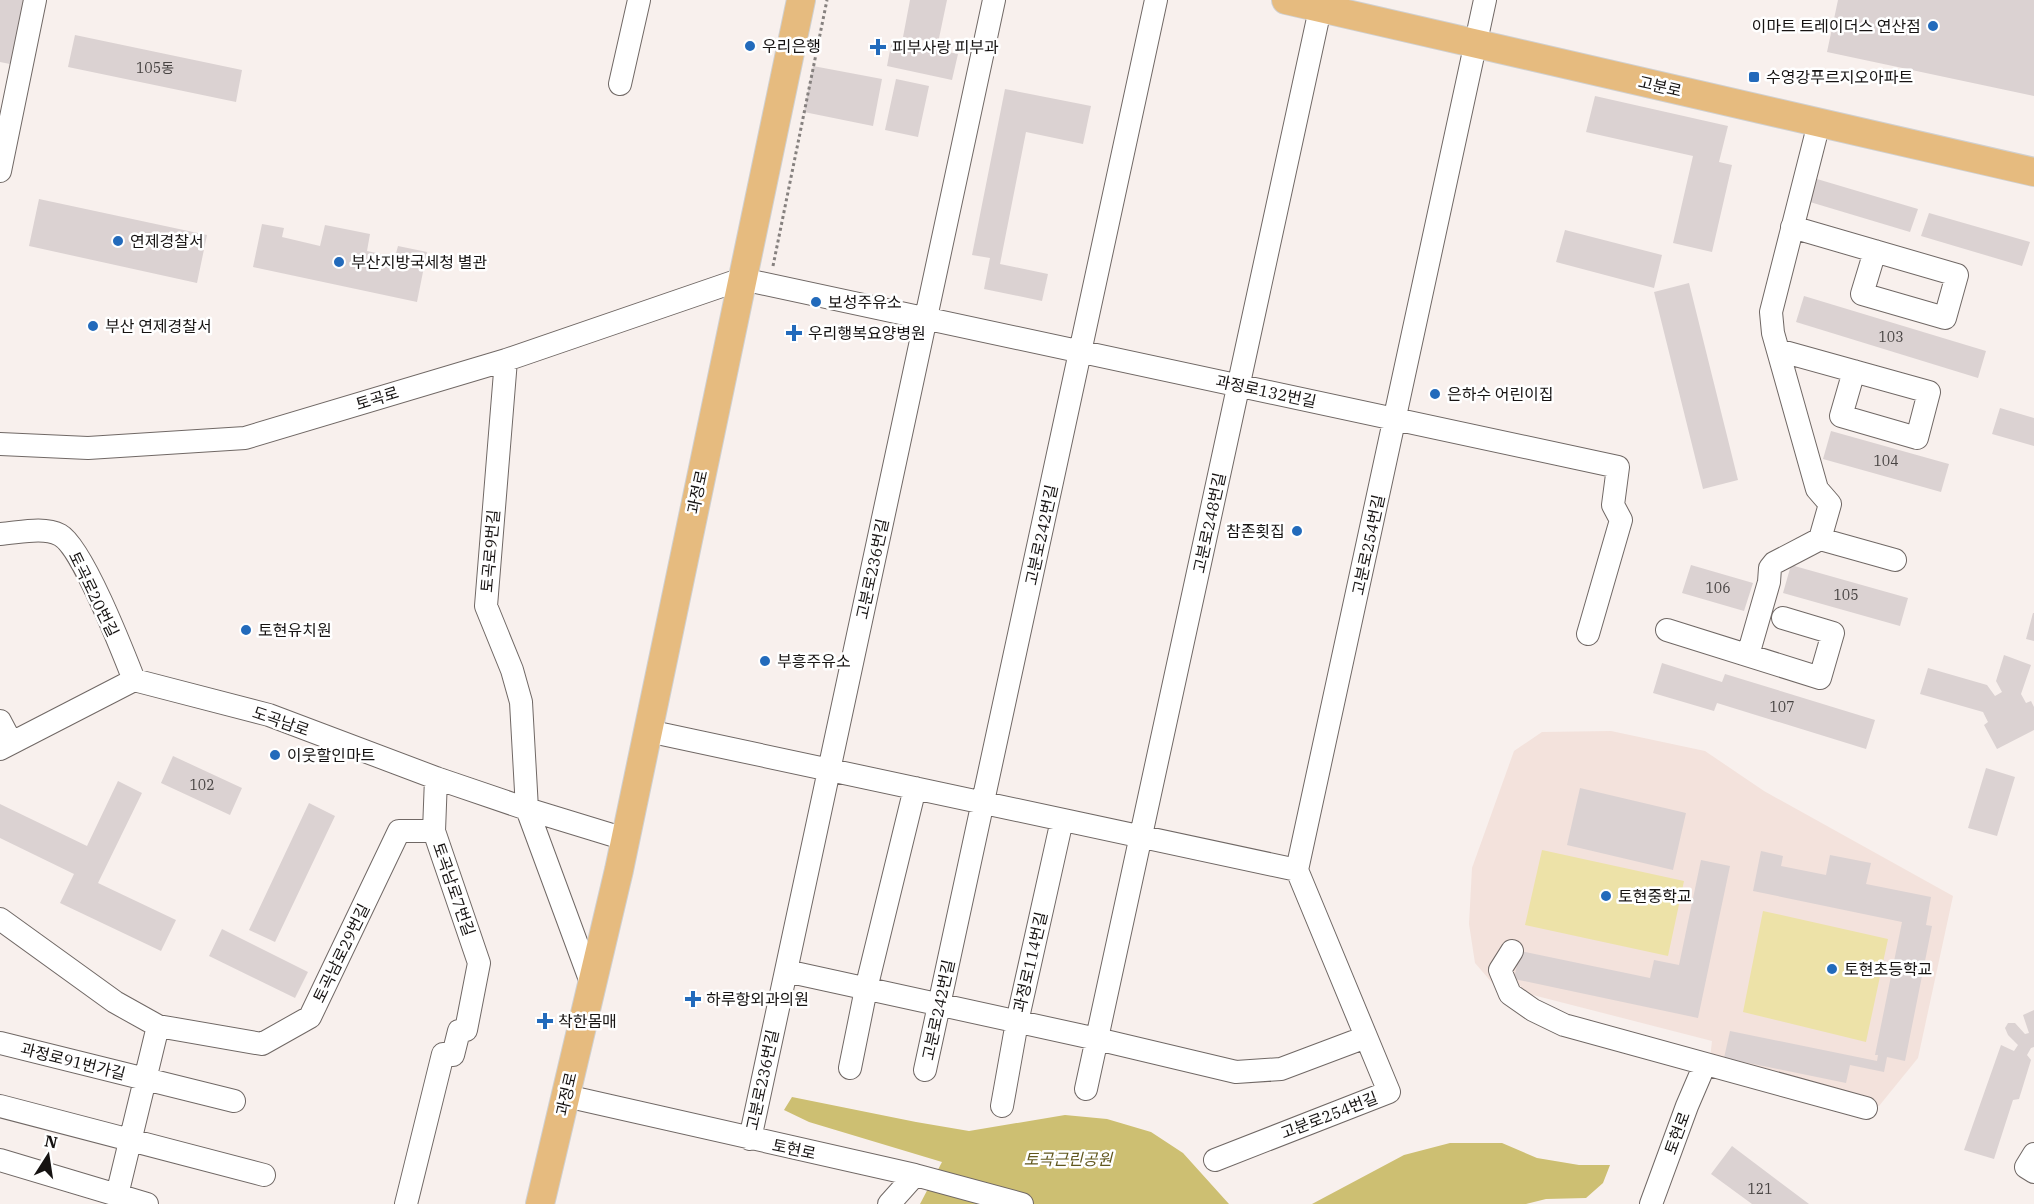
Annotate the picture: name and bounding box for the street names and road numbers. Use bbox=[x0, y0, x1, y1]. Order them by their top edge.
street label: 고분로 bbox=[1636, 71, 1684, 101]
street label: 과정로132번길 bbox=[1214, 371, 1318, 411]
street label: 토곡로 bbox=[353, 382, 401, 414]
street label: 과정로 bbox=[683, 468, 711, 516]
street label: 고분로248번길 bbox=[1189, 471, 1229, 575]
street label: 고분로242번길 bbox=[1021, 483, 1061, 587]
street label: 고분로254번길 bbox=[1348, 493, 1388, 597]
street label: 토곡로9번길 bbox=[476, 509, 504, 593]
street label: 고분로236번길 bbox=[852, 517, 892, 621]
street label: 토곡로20번길 bbox=[65, 548, 123, 640]
street label: 도곡남로 bbox=[250, 702, 312, 740]
street label: 토곡남로7번길 bbox=[429, 839, 479, 939]
street label: 토곡남로29번길 bbox=[308, 900, 374, 1006]
street label: 과정로114번길 bbox=[1009, 910, 1051, 1014]
street label: 고분로242번길 bbox=[918, 958, 958, 1062]
street label: 고분로236번길 bbox=[742, 1028, 782, 1132]
street label: 과정로91번가길 bbox=[18, 1038, 128, 1084]
street label: 과정로 bbox=[551, 1070, 581, 1118]
street label: 고분로254번길 bbox=[1278, 1087, 1380, 1143]
street label: 토현로 bbox=[1660, 1109, 1694, 1157]
street label: 토현로 bbox=[770, 1135, 818, 1163]

